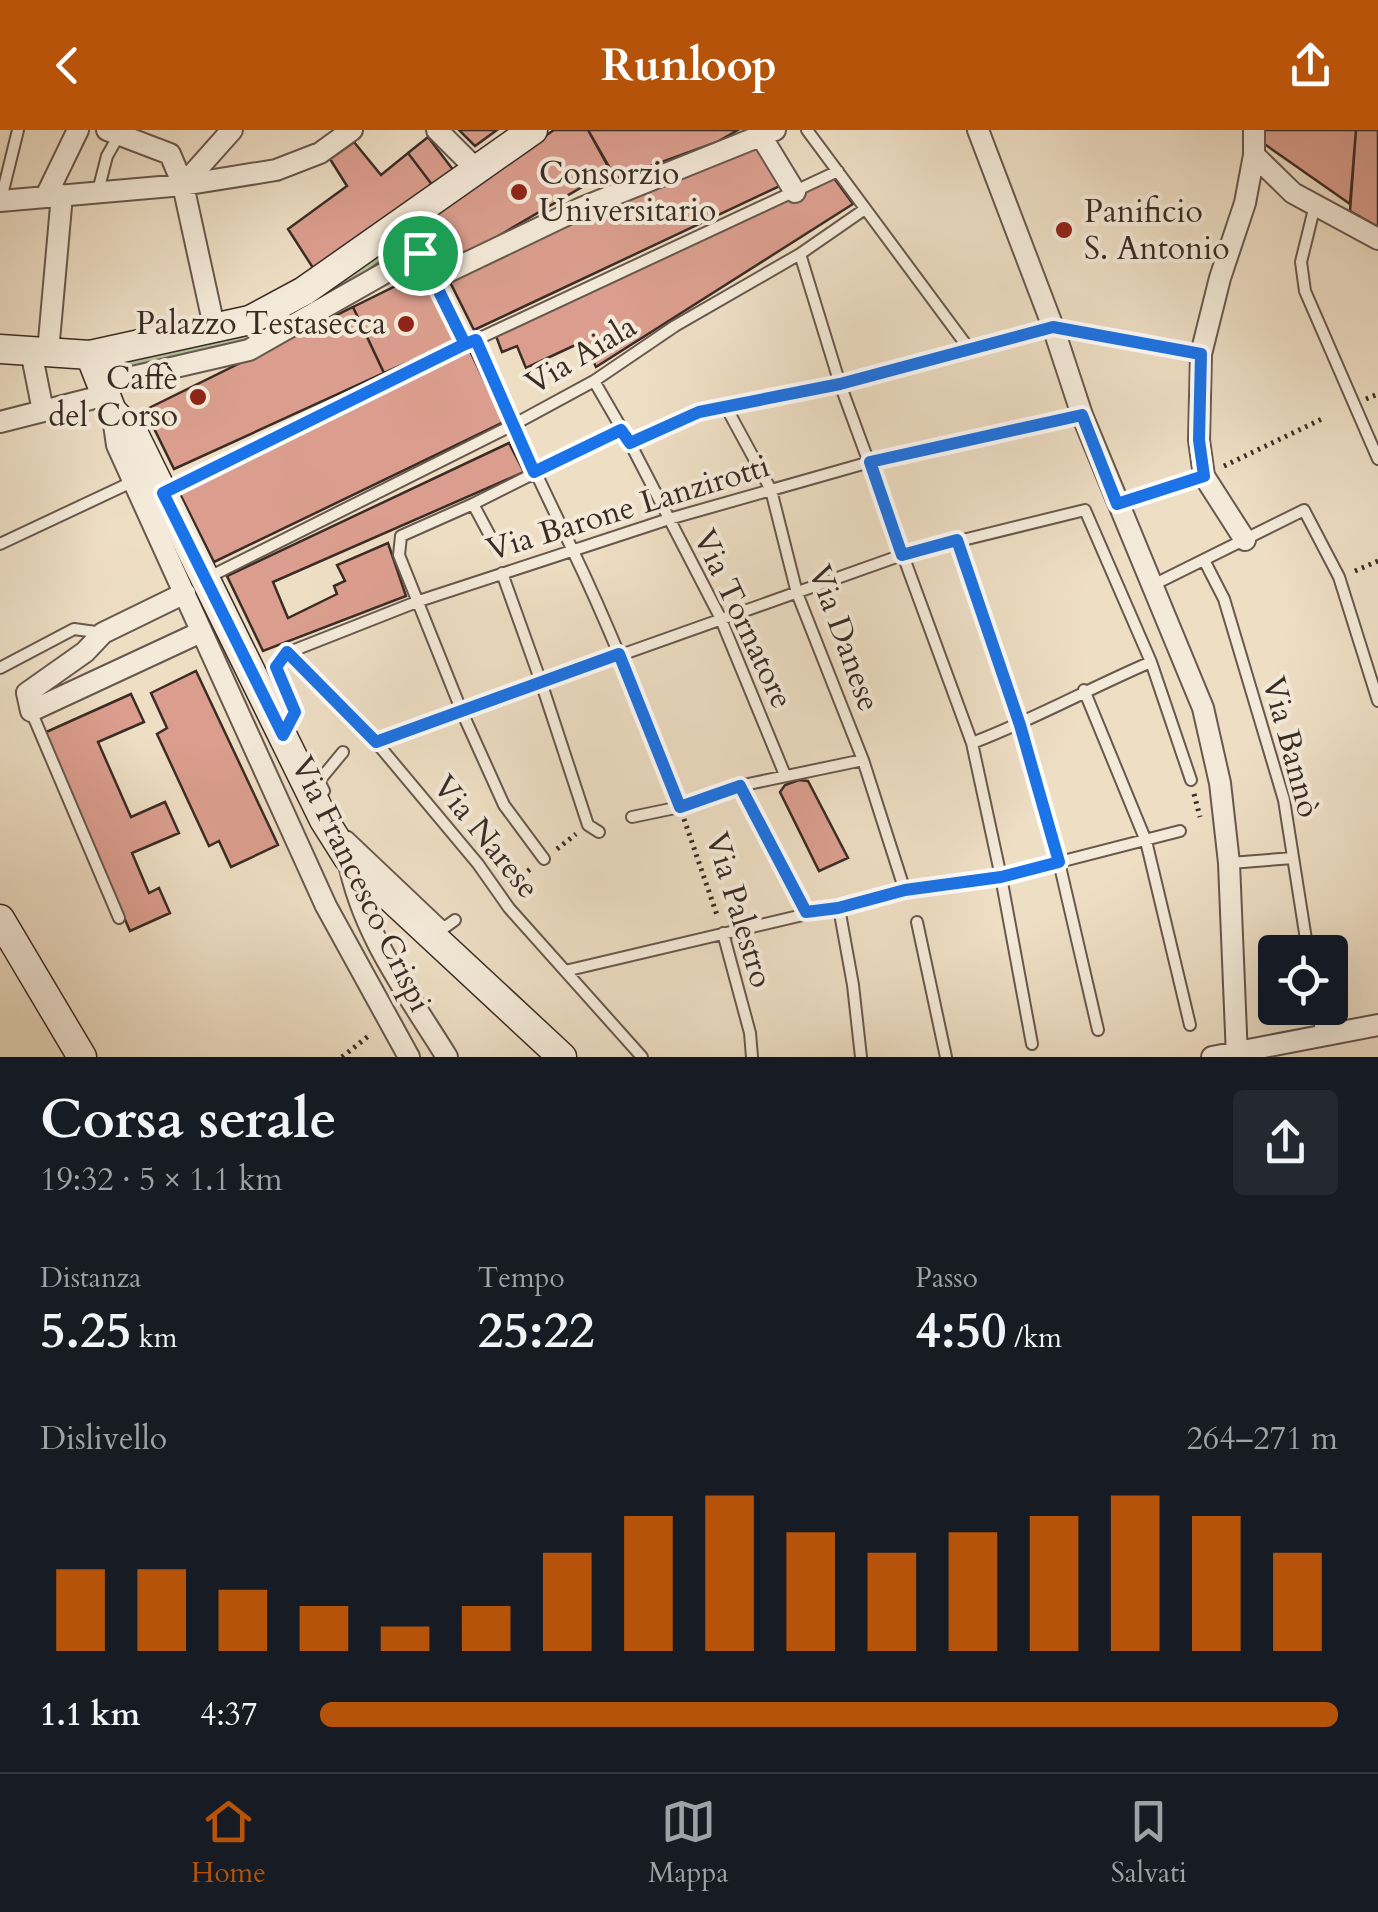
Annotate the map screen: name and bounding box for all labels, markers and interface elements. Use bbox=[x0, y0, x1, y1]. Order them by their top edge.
text: Runloop bbox=[601, 35, 777, 96]
icon: back bbox=[40, 38, 95, 93]
icon: share bbox=[1283, 38, 1338, 93]
place label: Consorzio Universitario bbox=[539, 152, 716, 233]
marker: Consorzio Universitario bbox=[508, 181, 530, 203]
place label: Panificio S. Antonio bbox=[1084, 190, 1230, 271]
pin bbox=[378, 211, 463, 296]
marker: Panificio S. Antonio bbox=[1053, 219, 1075, 241]
icon: arrive bbox=[393, 226, 448, 281]
place label: Palazzo Testasecca bbox=[136, 302, 386, 346]
street label: Via Aiala bbox=[517, 305, 645, 405]
marker: Palazzo Testasecca bbox=[395, 313, 417, 335]
place label: Caffè del Corso bbox=[48, 357, 178, 438]
marker: Caffè del Corso bbox=[187, 386, 209, 408]
street label: Via Barone Lanzirotti bbox=[481, 444, 775, 572]
street label: Via Tornatore bbox=[682, 522, 804, 716]
street label: Via Danese bbox=[797, 559, 891, 717]
street label: Via Bannò bbox=[1251, 672, 1331, 822]
street label: Via Francesco Crispi bbox=[280, 749, 442, 1019]
street label: Via Narese bbox=[422, 766, 550, 908]
street label: Via Palestro bbox=[695, 827, 783, 993]
map controls bbox=[1258, 935, 1348, 1025]
button: locate bbox=[1258, 935, 1348, 1025]
text: Corsa serale bbox=[40, 1083, 337, 1157]
button: share bbox=[1233, 1090, 1338, 1195]
text: 19:32 · 5 × 1.1 km bbox=[40, 1158, 283, 1202]
text: Distanza bbox=[40, 1259, 141, 1297]
text: Tempo bbox=[478, 1259, 565, 1297]
text: Passo bbox=[915, 1259, 978, 1297]
text: 5.25 bbox=[40, 1297, 131, 1365]
text: 25:22 bbox=[478, 1297, 595, 1365]
text: 4:50 bbox=[915, 1297, 1007, 1365]
text: km bbox=[131, 1319, 178, 1357]
text: /km bbox=[1007, 1319, 1062, 1357]
text: Dislivello bbox=[40, 1417, 167, 1461]
text: 264–271 m bbox=[1186, 1417, 1338, 1461]
text: 1.1 km bbox=[40, 1693, 140, 1737]
text: 4:37 bbox=[200, 1693, 257, 1737]
tab: Home bbox=[191, 1794, 266, 1892]
tab: Mappa bbox=[648, 1794, 729, 1892]
tab: Salvati bbox=[1111, 1794, 1187, 1892]

